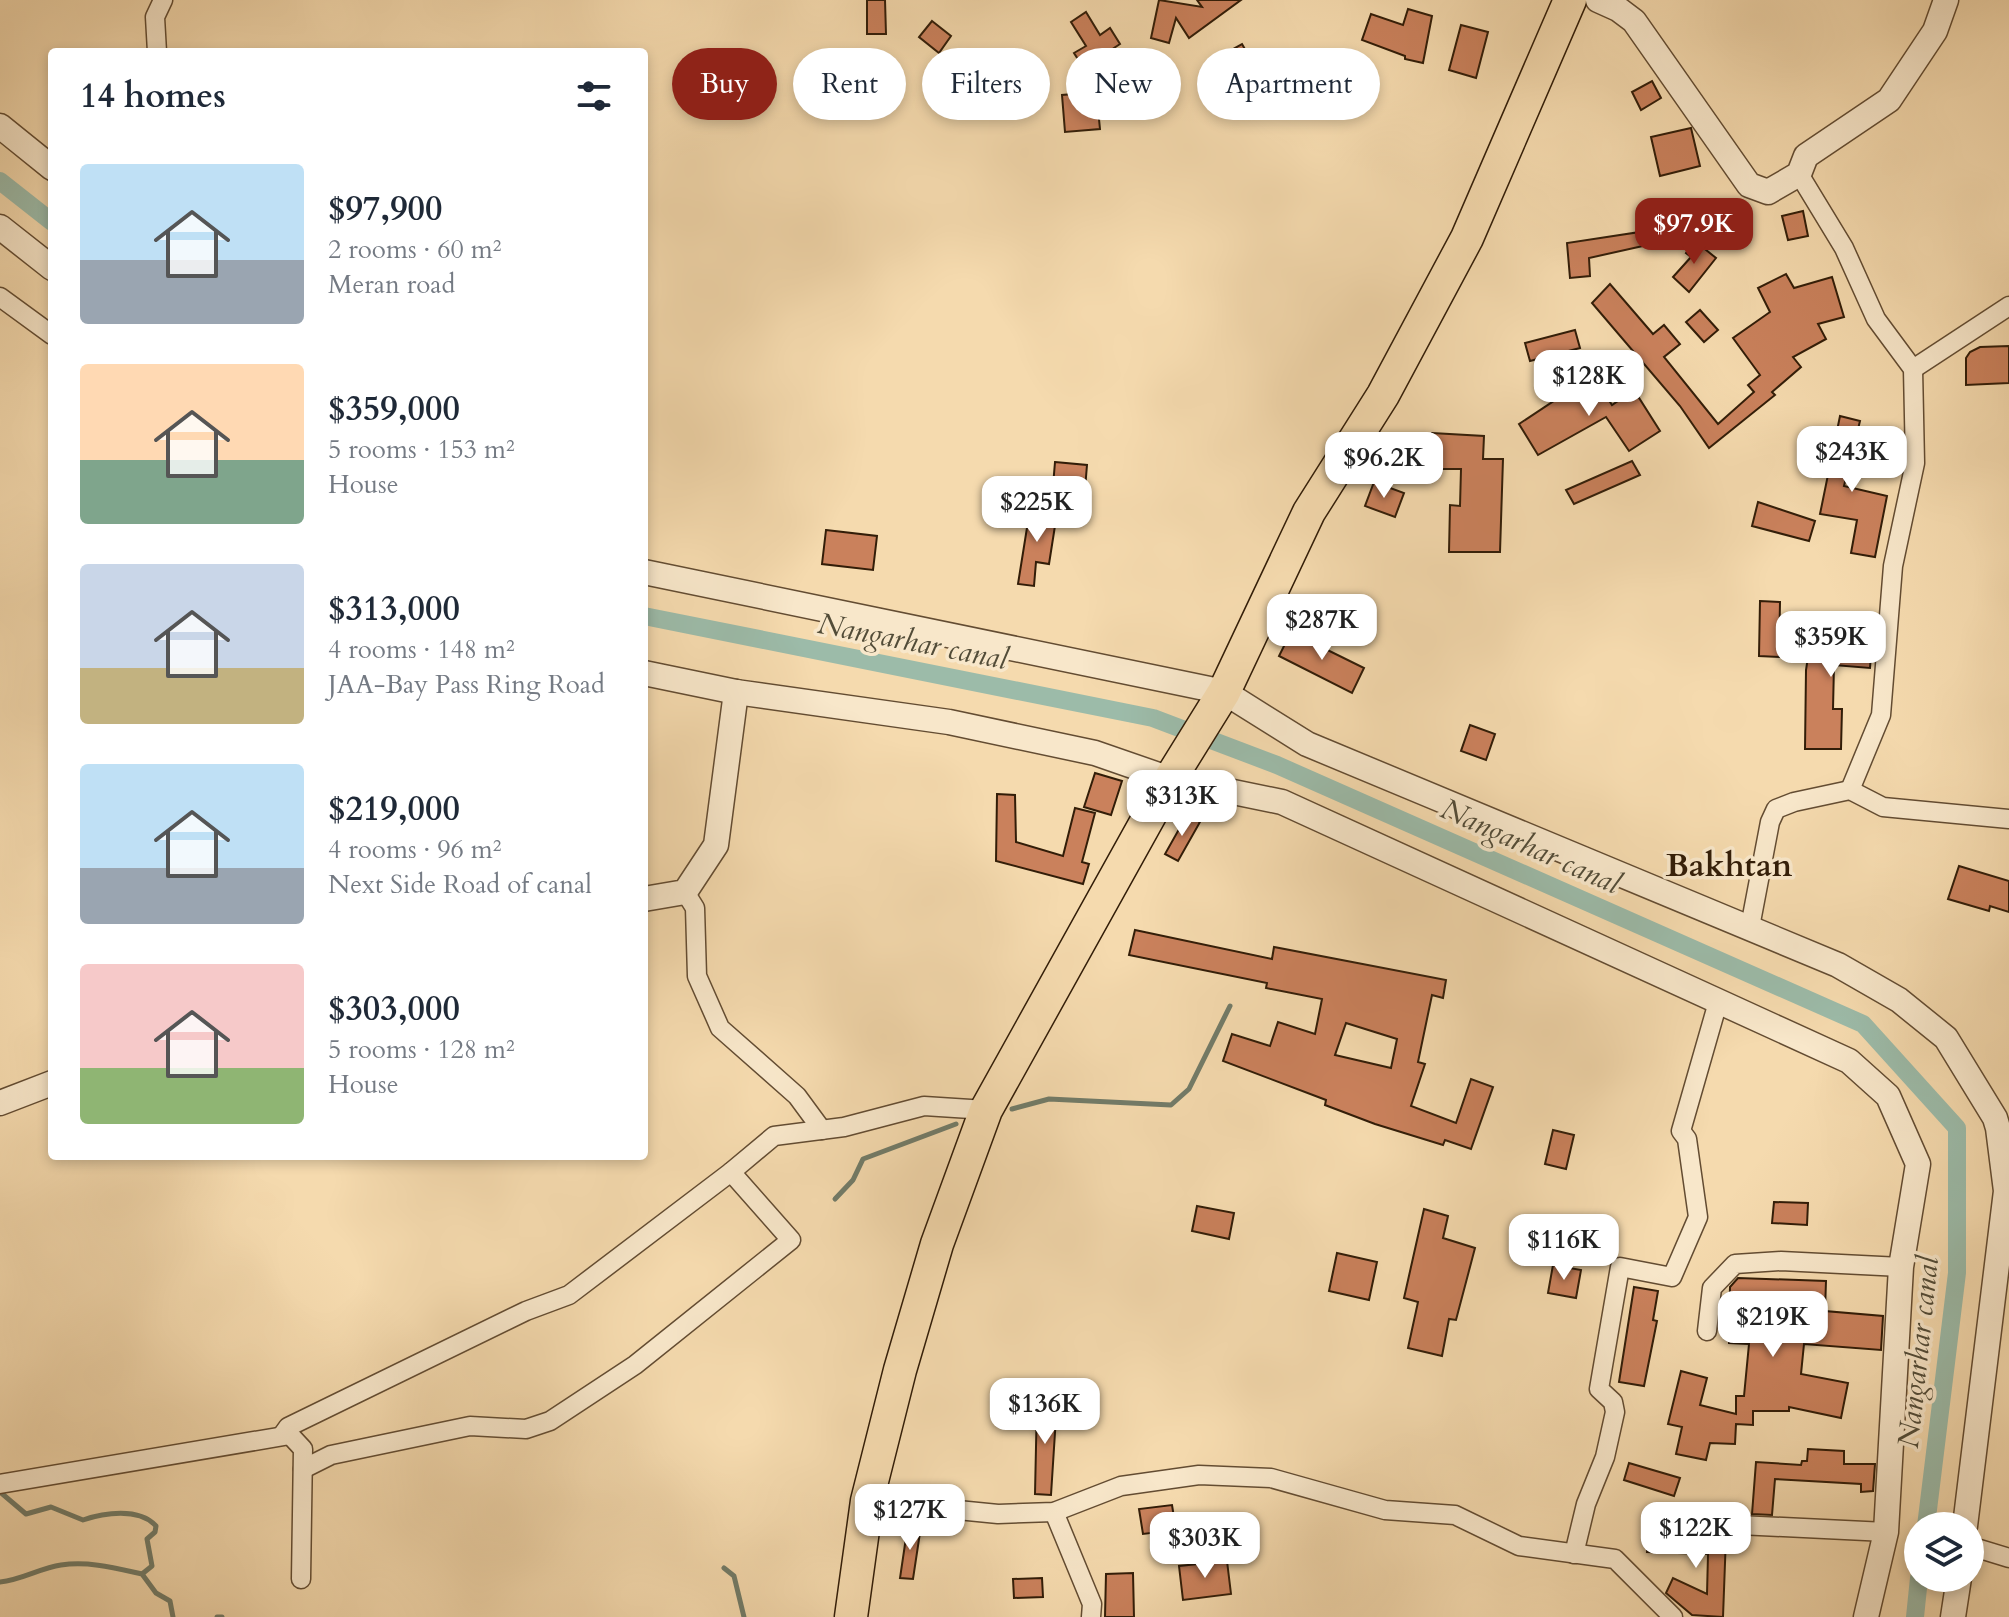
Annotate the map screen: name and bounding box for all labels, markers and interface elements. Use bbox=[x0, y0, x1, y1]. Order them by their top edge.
chip: Buy bbox=[672, 48, 777, 120]
chip: Rent bbox=[793, 48, 906, 120]
chip: Filters bbox=[922, 48, 1050, 120]
chip: New bbox=[1066, 48, 1181, 120]
chip: Apartment bbox=[1197, 48, 1380, 120]
text: 14 homes bbox=[80, 73, 226, 119]
icon: filters bbox=[572, 74, 616, 118]
text: $97,900 bbox=[328, 186, 442, 232]
icon: home bbox=[144, 196, 240, 292]
pin: $97.9K bbox=[1629, 198, 1759, 266]
text: $97.9K bbox=[1653, 206, 1735, 241]
text: 2 rooms · 60 m² bbox=[328, 232, 501, 267]
text: Meran road bbox=[328, 267, 455, 302]
pin: $128K bbox=[1533, 350, 1645, 418]
text: $128K bbox=[1552, 358, 1626, 393]
text: $359,000 bbox=[328, 386, 460, 432]
icon: home bbox=[144, 396, 240, 492]
pin: $243K bbox=[1796, 426, 1908, 494]
text: 5 rooms · 153 m² bbox=[328, 432, 515, 467]
pin: $96.2K bbox=[1319, 432, 1449, 500]
text: $243K bbox=[1815, 434, 1889, 469]
text: $96.2K bbox=[1343, 440, 1425, 475]
text: House bbox=[328, 467, 399, 502]
pin: $225K bbox=[981, 476, 1093, 544]
text: $225K bbox=[1000, 484, 1074, 519]
text: $313,000 bbox=[328, 586, 460, 632]
pin: $287K bbox=[1266, 594, 1378, 662]
icon: home bbox=[144, 596, 240, 692]
text: $287K bbox=[1285, 602, 1359, 637]
water label: Nangarhar canal bbox=[814, 603, 1012, 680]
pin: $359K bbox=[1775, 611, 1887, 679]
text: $359K bbox=[1794, 619, 1868, 654]
text: 4 rooms · 148 m² bbox=[328, 632, 515, 667]
text: JAA-Bay Pass Ring Road bbox=[328, 667, 605, 702]
pin: $313K bbox=[1126, 770, 1238, 838]
text: $313K bbox=[1145, 778, 1219, 813]
text: $219,000 bbox=[328, 786, 460, 832]
water label: Nangarhar canal bbox=[1434, 789, 1628, 905]
icon: home bbox=[144, 796, 240, 892]
text: 4 rooms · 96 m² bbox=[328, 832, 501, 867]
district label: Bakhtan bbox=[1666, 844, 1793, 888]
text: Next Side Road of canal bbox=[328, 867, 592, 902]
text: $303,000 bbox=[328, 986, 460, 1032]
icon: home bbox=[144, 996, 240, 1092]
text: 5 rooms · 128 m² bbox=[328, 1032, 515, 1067]
text: House bbox=[328, 1067, 399, 1102]
pin: $116K bbox=[1508, 1214, 1620, 1282]
text: $116K bbox=[1527, 1222, 1601, 1257]
water label: Nangarhar canal bbox=[1888, 1253, 1949, 1450]
pin: $219K bbox=[1717, 1291, 1829, 1359]
text: $219K bbox=[1736, 1299, 1810, 1334]
pin: $136K bbox=[989, 1378, 1101, 1446]
text: $136K bbox=[1008, 1386, 1082, 1421]
pin: $127K bbox=[854, 1484, 966, 1552]
text: $127K bbox=[873, 1492, 947, 1527]
pin: $122K bbox=[1640, 1502, 1752, 1570]
text: $122K bbox=[1659, 1510, 1733, 1545]
pin: $303K bbox=[1149, 1512, 1261, 1580]
map controls bbox=[1904, 1512, 1984, 1592]
button: layers bbox=[1904, 1512, 1984, 1592]
text: $303K bbox=[1168, 1520, 1242, 1555]

